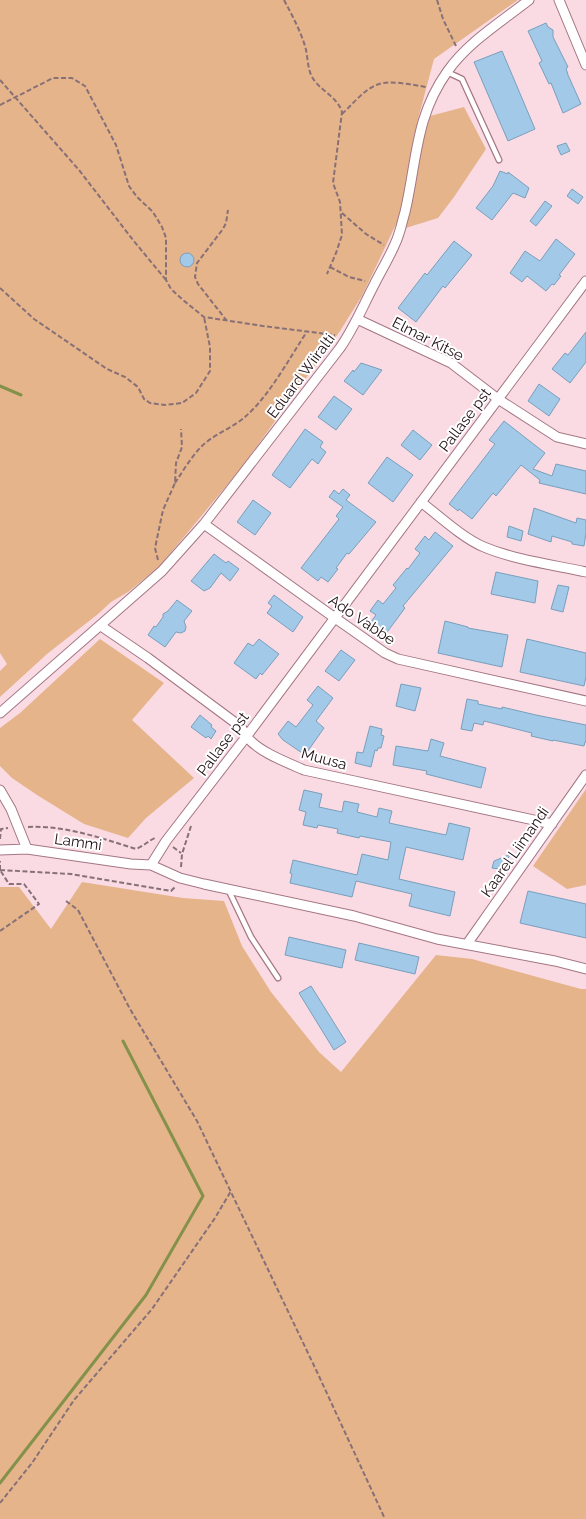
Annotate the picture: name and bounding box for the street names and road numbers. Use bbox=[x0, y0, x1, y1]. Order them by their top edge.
street label: Elmar Kitse bbox=[389, 313, 467, 365]
street label: Eduard Wiiralti bbox=[263, 330, 339, 422]
street label: Pallase pst bbox=[435, 385, 495, 455]
street label: Ado Vabbe bbox=[325, 591, 399, 649]
street label: Pallase pst bbox=[193, 709, 253, 779]
street label: Muusa bbox=[299, 744, 349, 774]
street label: Kaarel Liimandi bbox=[477, 803, 553, 901]
street label: Lammi bbox=[53, 830, 103, 854]

